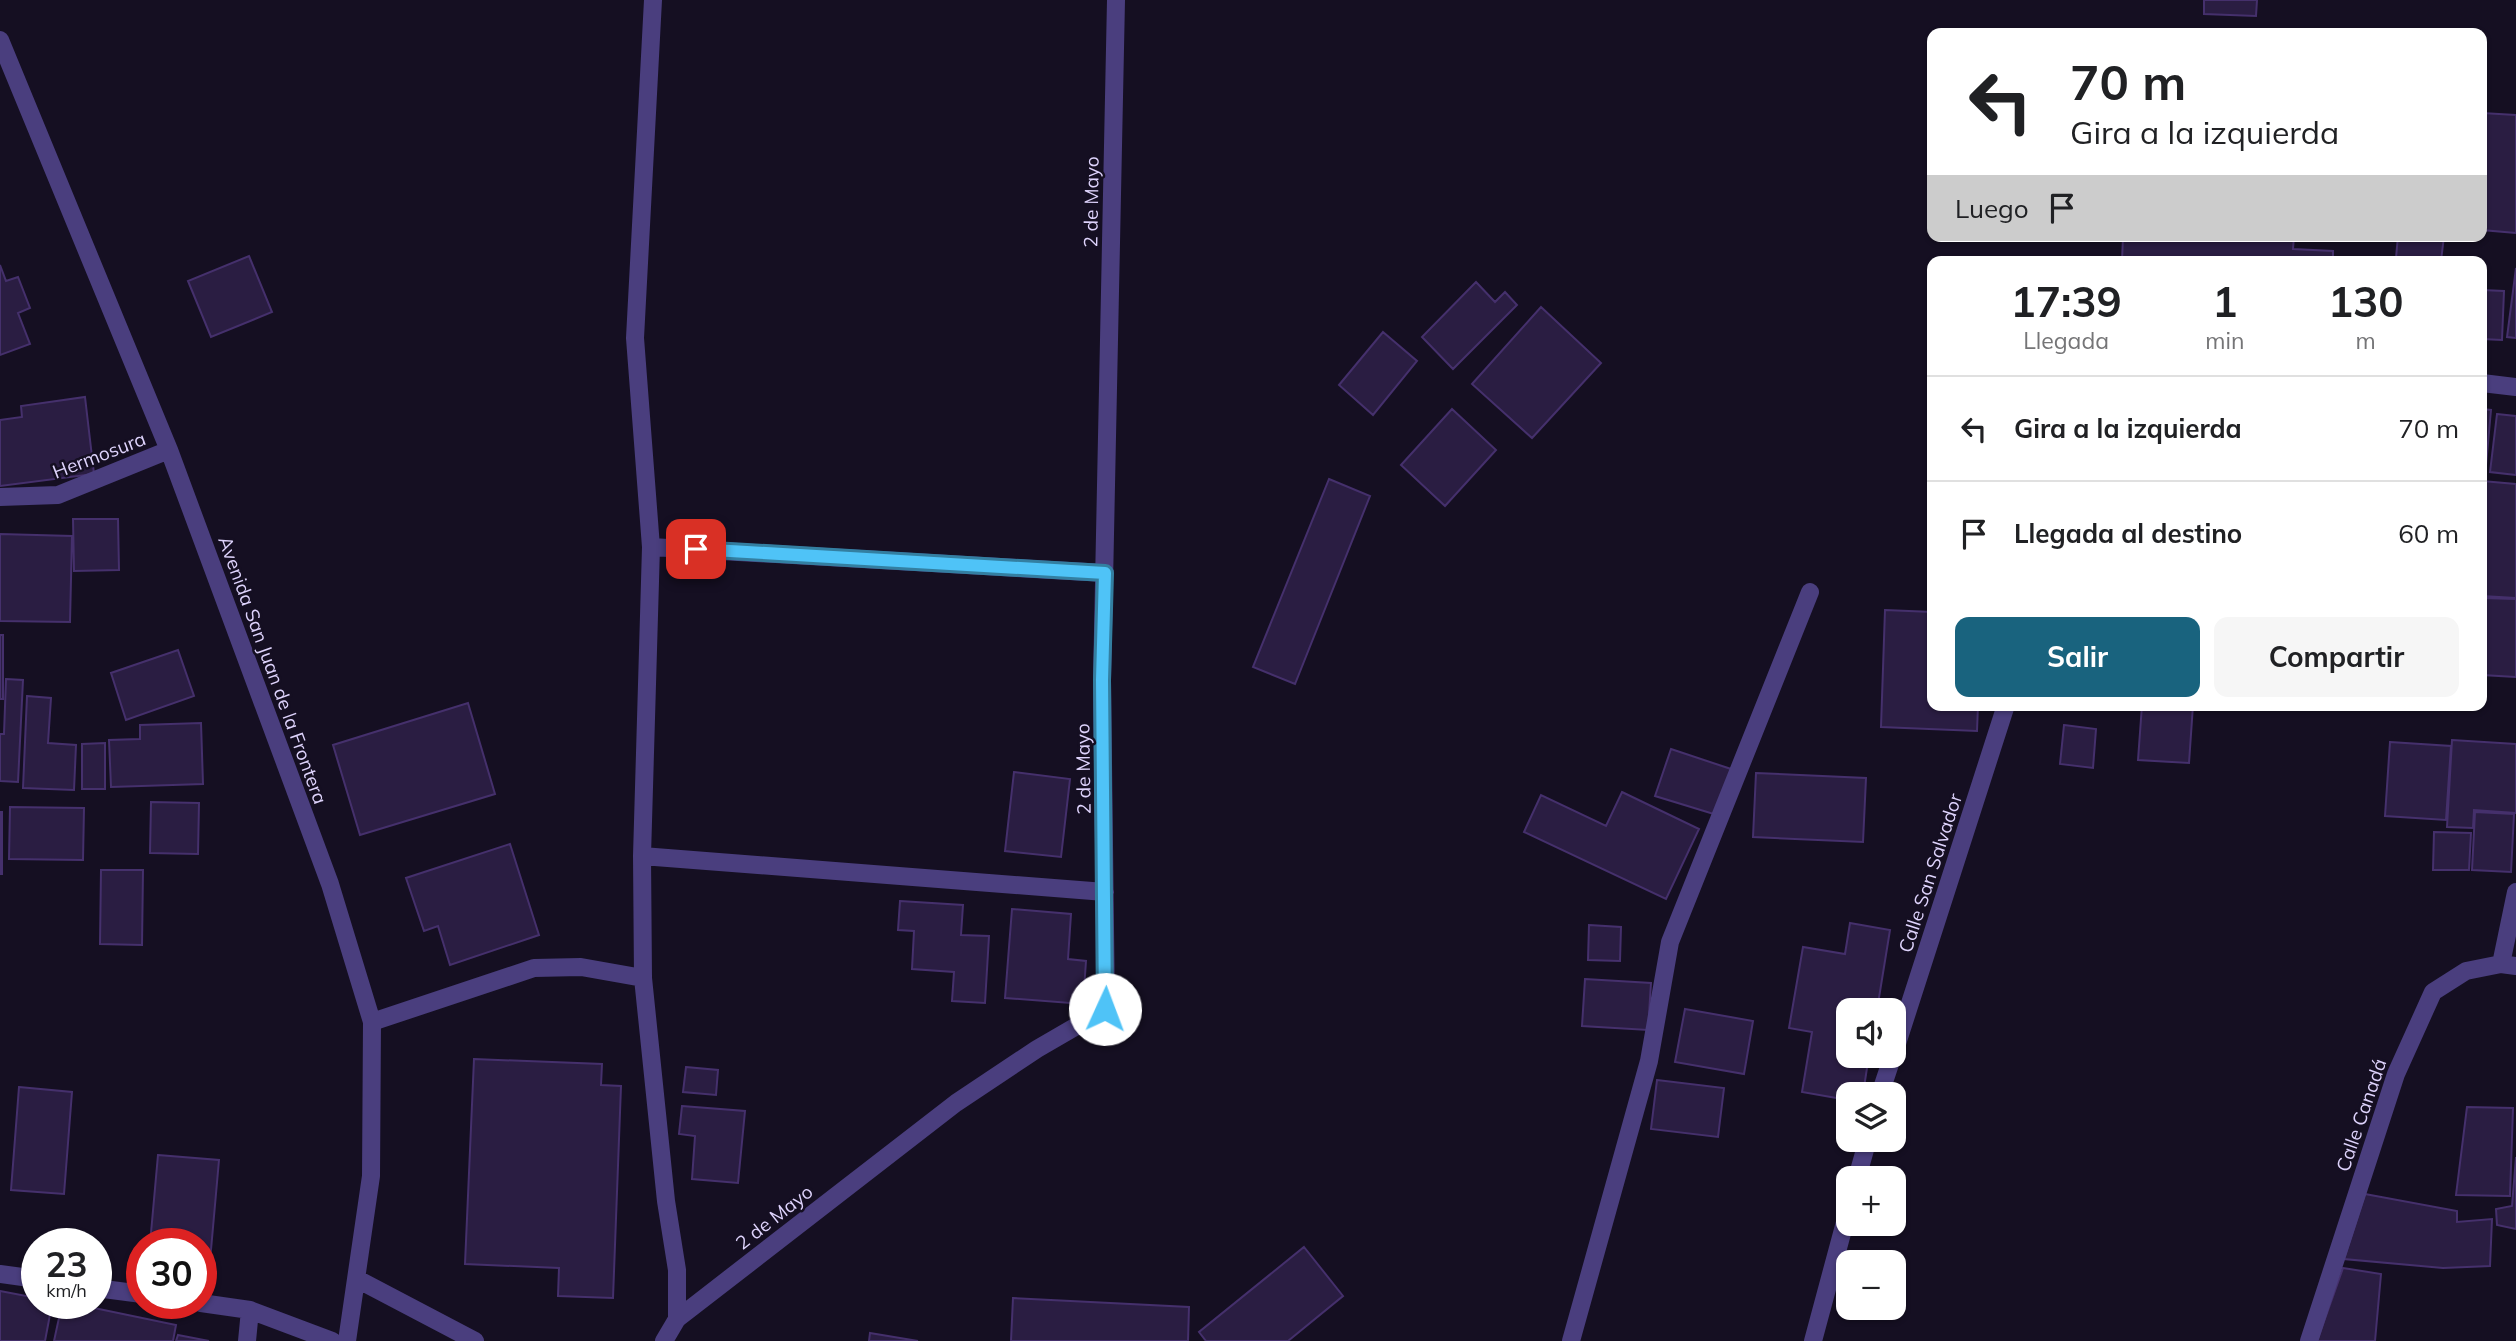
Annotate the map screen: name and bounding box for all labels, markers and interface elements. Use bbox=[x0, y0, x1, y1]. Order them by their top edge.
text: 70 m bbox=[2070, 51, 2186, 112]
icon: left bbox=[1955, 56, 2046, 147]
text: Gira a la izquierda bbox=[2070, 112, 2339, 152]
street label: 2 de Mayo bbox=[1078, 156, 1104, 248]
icon: arrive bbox=[2043, 189, 2081, 227]
text: Luego bbox=[1955, 192, 2029, 225]
text: 17:39 bbox=[2011, 275, 2122, 328]
text: 1 bbox=[2212, 275, 2237, 328]
text: 130 bbox=[2328, 275, 2403, 328]
text: Llegada bbox=[2023, 326, 2109, 355]
text: min bbox=[2205, 326, 2244, 355]
text: m bbox=[2356, 326, 2376, 355]
icon: left bbox=[1955, 410, 1993, 448]
text: Gira a la izquierda bbox=[2014, 412, 2242, 445]
text: 70 m bbox=[2398, 412, 2459, 445]
street label: Hermosura bbox=[49, 426, 149, 484]
icon: arrive bbox=[1955, 515, 1993, 553]
text: Llegada al destino bbox=[2014, 517, 2242, 550]
text: 60 m bbox=[2398, 517, 2459, 550]
pin bbox=[666, 519, 726, 579]
icon: arrive bbox=[677, 530, 715, 568]
street label: Avenida San Juan de la Frontera bbox=[213, 533, 333, 807]
button: Salir bbox=[1955, 617, 2200, 697]
button: Compartir bbox=[2214, 617, 2459, 697]
street label: 2 de Mayo bbox=[1070, 723, 1096, 815]
street label: Calle San Salvador bbox=[1893, 790, 1967, 956]
position arrow bbox=[1068, 972, 1142, 1046]
map controls bbox=[1836, 998, 1906, 1320]
button: sound bbox=[1836, 998, 1906, 1068]
street label: Calle Canadá bbox=[2330, 1055, 2392, 1175]
button: layers bbox=[1836, 1082, 1906, 1152]
button: + bbox=[1836, 1166, 1906, 1236]
street label: 2 de Mayo bbox=[731, 1179, 817, 1255]
speed limit sign: 30 bbox=[126, 1228, 217, 1319]
text: 23 bbox=[45, 1242, 88, 1286]
button: − bbox=[1836, 1250, 1906, 1320]
text: km/h bbox=[46, 1279, 87, 1302]

